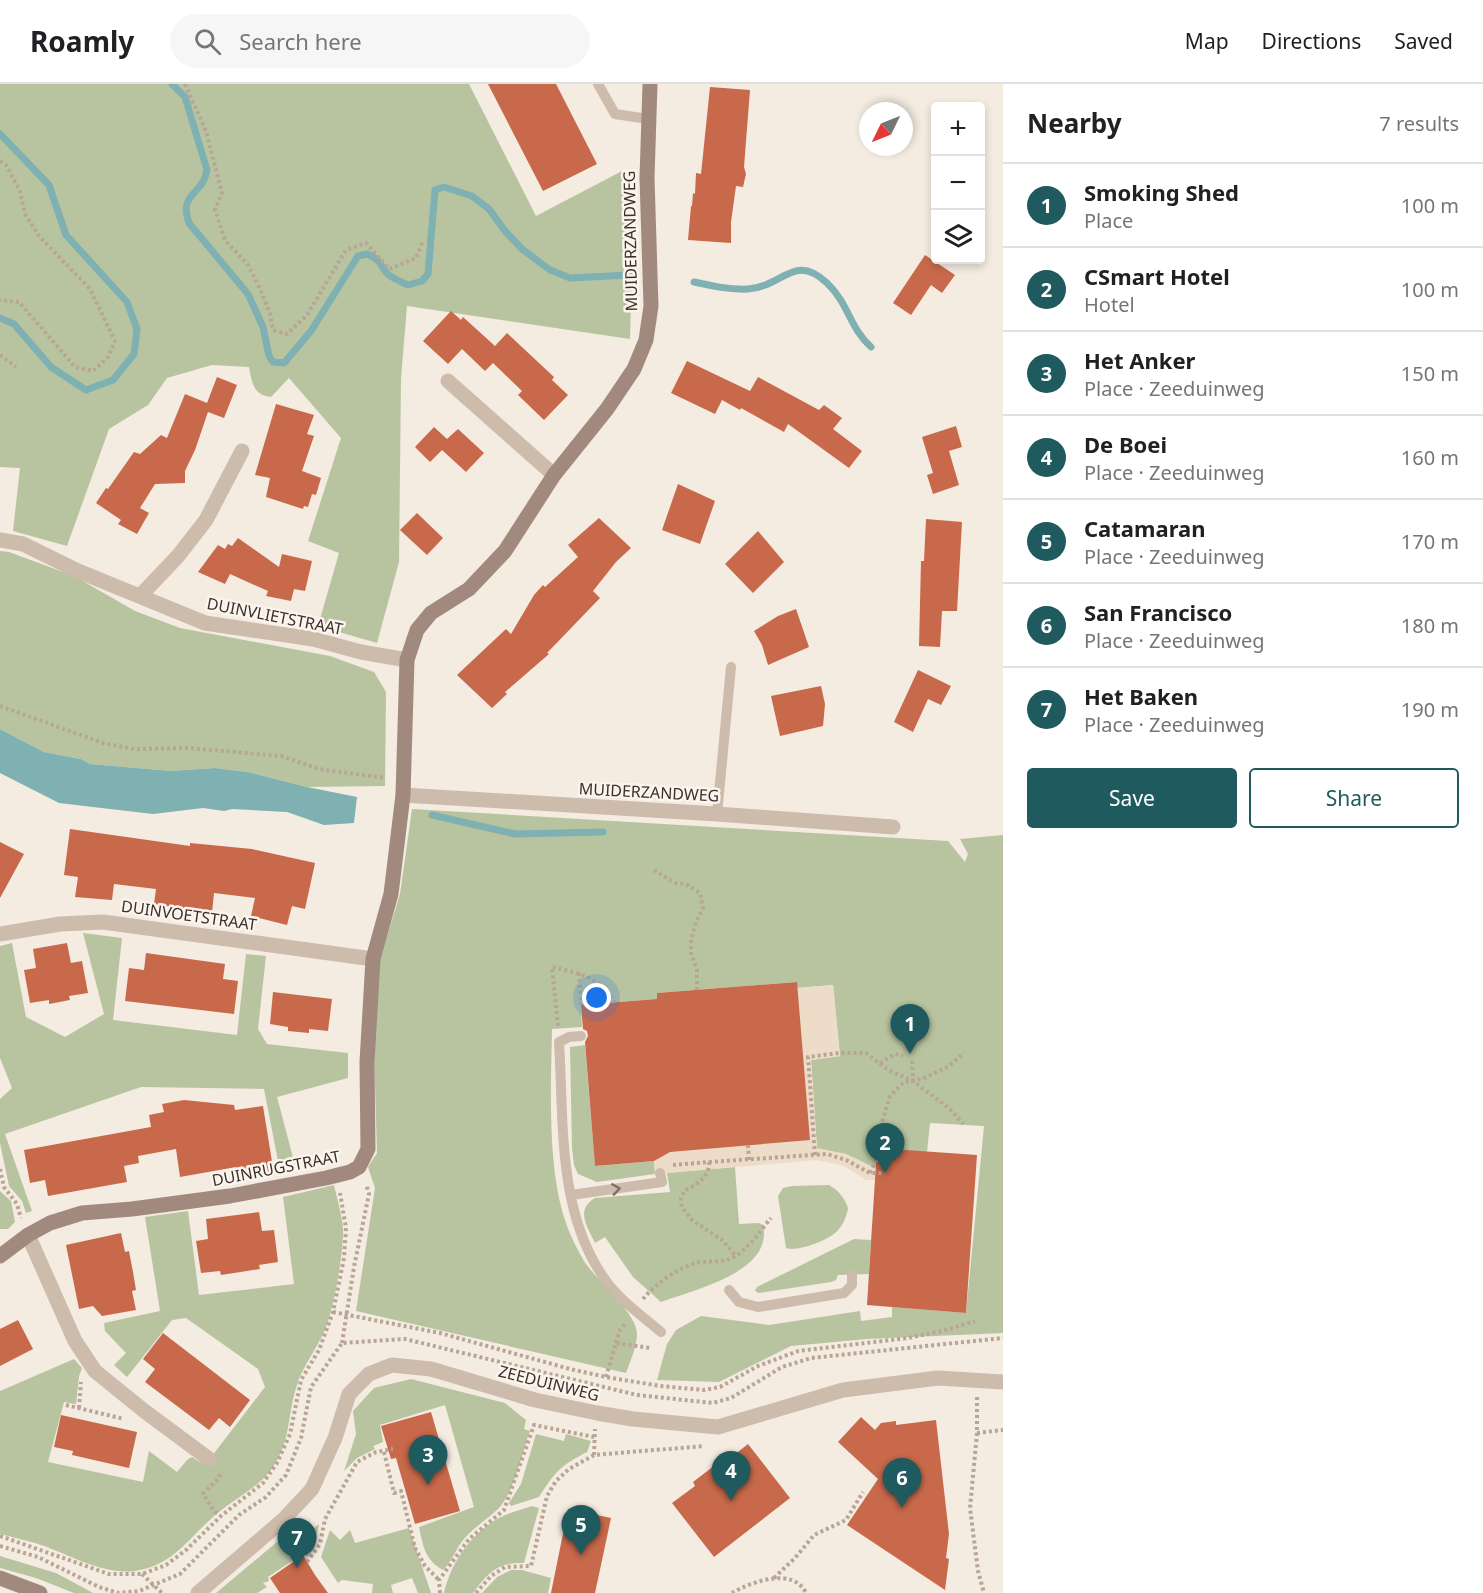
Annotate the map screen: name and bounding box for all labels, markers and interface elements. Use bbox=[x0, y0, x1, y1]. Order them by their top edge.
search box bbox=[170, 14, 590, 68]
text: Roamly bbox=[30, 22, 134, 60]
icon: search bbox=[191, 25, 224, 58]
text: Search here bbox=[239, 26, 362, 56]
text: Map bbox=[1185, 27, 1229, 55]
text: Directions bbox=[1262, 27, 1361, 55]
text: Saved bbox=[1394, 27, 1453, 55]
north arrow bbox=[859, 102, 913, 156]
map controls bbox=[931, 102, 985, 264]
button: + bbox=[931, 102, 985, 156]
text: Nearby bbox=[1027, 105, 1122, 141]
text: 7 results bbox=[1379, 110, 1459, 137]
button: − bbox=[931, 156, 985, 210]
street label: MUIDERZANDWEG bbox=[618, 170, 642, 312]
text: Smoking Shed bbox=[1084, 177, 1239, 207]
text: 1 bbox=[1041, 192, 1052, 219]
text: 100 m bbox=[1401, 192, 1459, 219]
text: Place bbox=[1084, 207, 1133, 234]
button: layers bbox=[931, 210, 985, 264]
text: CSmart Hotel bbox=[1084, 261, 1230, 291]
text: 2 bbox=[1041, 276, 1052, 303]
text: 100 m bbox=[1401, 276, 1459, 303]
text: Hotel bbox=[1084, 291, 1135, 318]
text: Het Anker bbox=[1084, 345, 1195, 375]
text: 3 bbox=[1041, 360, 1052, 387]
text: 150 m bbox=[1401, 360, 1459, 387]
text: Place · Zeeduinweg bbox=[1084, 375, 1265, 402]
text: De Boei bbox=[1084, 429, 1167, 459]
text: 4 bbox=[1041, 444, 1052, 471]
text: 160 m bbox=[1401, 444, 1459, 471]
text: Place · Zeeduinweg bbox=[1084, 459, 1265, 486]
text: Catamaran bbox=[1084, 513, 1206, 543]
text: 5 bbox=[1041, 528, 1052, 555]
text: 170 m bbox=[1401, 528, 1459, 555]
text: Place · Zeeduinweg bbox=[1084, 543, 1265, 570]
street label: DUINVLIETSTRAAT bbox=[205, 592, 345, 640]
text: San Francisco bbox=[1084, 597, 1232, 627]
text: 6 bbox=[1041, 612, 1052, 639]
text: 180 m bbox=[1401, 612, 1459, 639]
text: Place · Zeeduinweg bbox=[1084, 627, 1265, 654]
text: Het Baken bbox=[1084, 681, 1198, 711]
text: 7 bbox=[1041, 696, 1052, 723]
text: 190 m bbox=[1401, 696, 1459, 723]
text: Place · Zeeduinweg bbox=[1084, 711, 1265, 738]
button: Save bbox=[1027, 768, 1237, 828]
button: Share bbox=[1249, 768, 1459, 828]
street label: MUIDERZANDWEG bbox=[578, 777, 720, 807]
street label: DUINVOETSTRAAT bbox=[120, 895, 258, 935]
your location bbox=[582, 983, 611, 1012]
pin: 1 bbox=[890, 1004, 930, 1054]
pin: 2 bbox=[866, 1124, 904, 1173]
street label: DUINRUGSTRAAT bbox=[210, 1145, 342, 1191]
one-way arrow bbox=[612, 1183, 621, 1195]
street label: ZEEDUINWEG bbox=[496, 1360, 602, 1406]
pin: 3 bbox=[408, 1436, 448, 1485]
pin: 4 bbox=[712, 1452, 750, 1501]
pin: 6 bbox=[882, 1458, 922, 1508]
pin: 5 bbox=[562, 1506, 600, 1555]
pin: 7 bbox=[278, 1518, 316, 1568]

